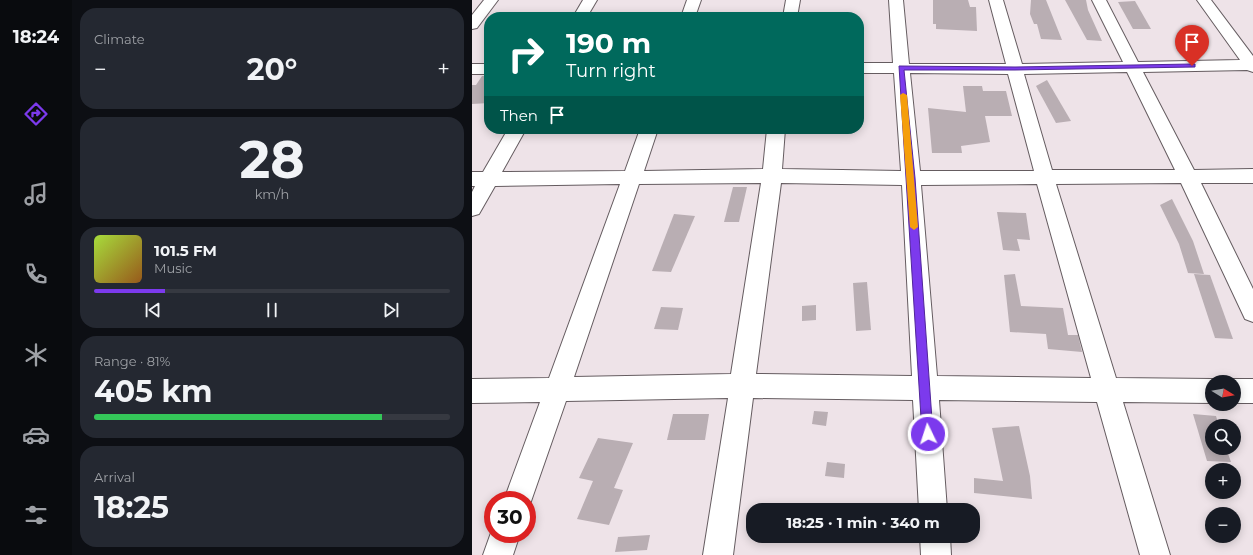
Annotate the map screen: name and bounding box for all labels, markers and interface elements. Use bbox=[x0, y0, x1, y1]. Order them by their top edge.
pin bbox=[1175, 25, 1209, 66]
text: 18:24 bbox=[13, 26, 59, 48]
text: 190 m bbox=[566, 26, 651, 60]
icon: right bbox=[500, 28, 552, 80]
text: Climate bbox=[94, 31, 145, 47]
icon: arrive bbox=[1181, 31, 1203, 53]
text: 20° bbox=[247, 51, 297, 88]
text: − bbox=[94, 56, 107, 83]
text: + bbox=[437, 56, 450, 83]
text: Turn right bbox=[566, 60, 656, 82]
icon: directions bbox=[22, 100, 50, 128]
icon: arrive bbox=[546, 104, 568, 126]
text: Then bbox=[500, 106, 538, 125]
text: 28 bbox=[239, 128, 305, 191]
icon: music bbox=[22, 180, 50, 208]
text: km/h bbox=[255, 186, 289, 202]
text: 101.5 FM bbox=[154, 241, 217, 260]
icon: phone bbox=[22, 260, 50, 288]
text: Music bbox=[154, 260, 192, 276]
icon: previous bbox=[142, 299, 164, 321]
icon: pause bbox=[261, 299, 283, 321]
icon: next bbox=[380, 299, 402, 321]
icon: climate bbox=[22, 341, 50, 369]
text: Range · 81% bbox=[94, 353, 170, 369]
text: 405 km bbox=[94, 373, 212, 410]
north arrow bbox=[1205, 375, 1241, 411]
map controls bbox=[1205, 375, 1241, 543]
position arrow bbox=[907, 413, 949, 455]
button: search bbox=[1205, 419, 1241, 455]
icon: car bbox=[22, 421, 50, 449]
button: + bbox=[1205, 463, 1241, 499]
text: Arrival bbox=[94, 469, 135, 485]
text: 18:25 bbox=[94, 489, 169, 526]
speed limit sign: 30 bbox=[484, 491, 536, 543]
icon: filters bbox=[22, 501, 50, 529]
button: − bbox=[1205, 507, 1241, 543]
text: 18:25 · 1 min · 340 m bbox=[786, 513, 940, 532]

